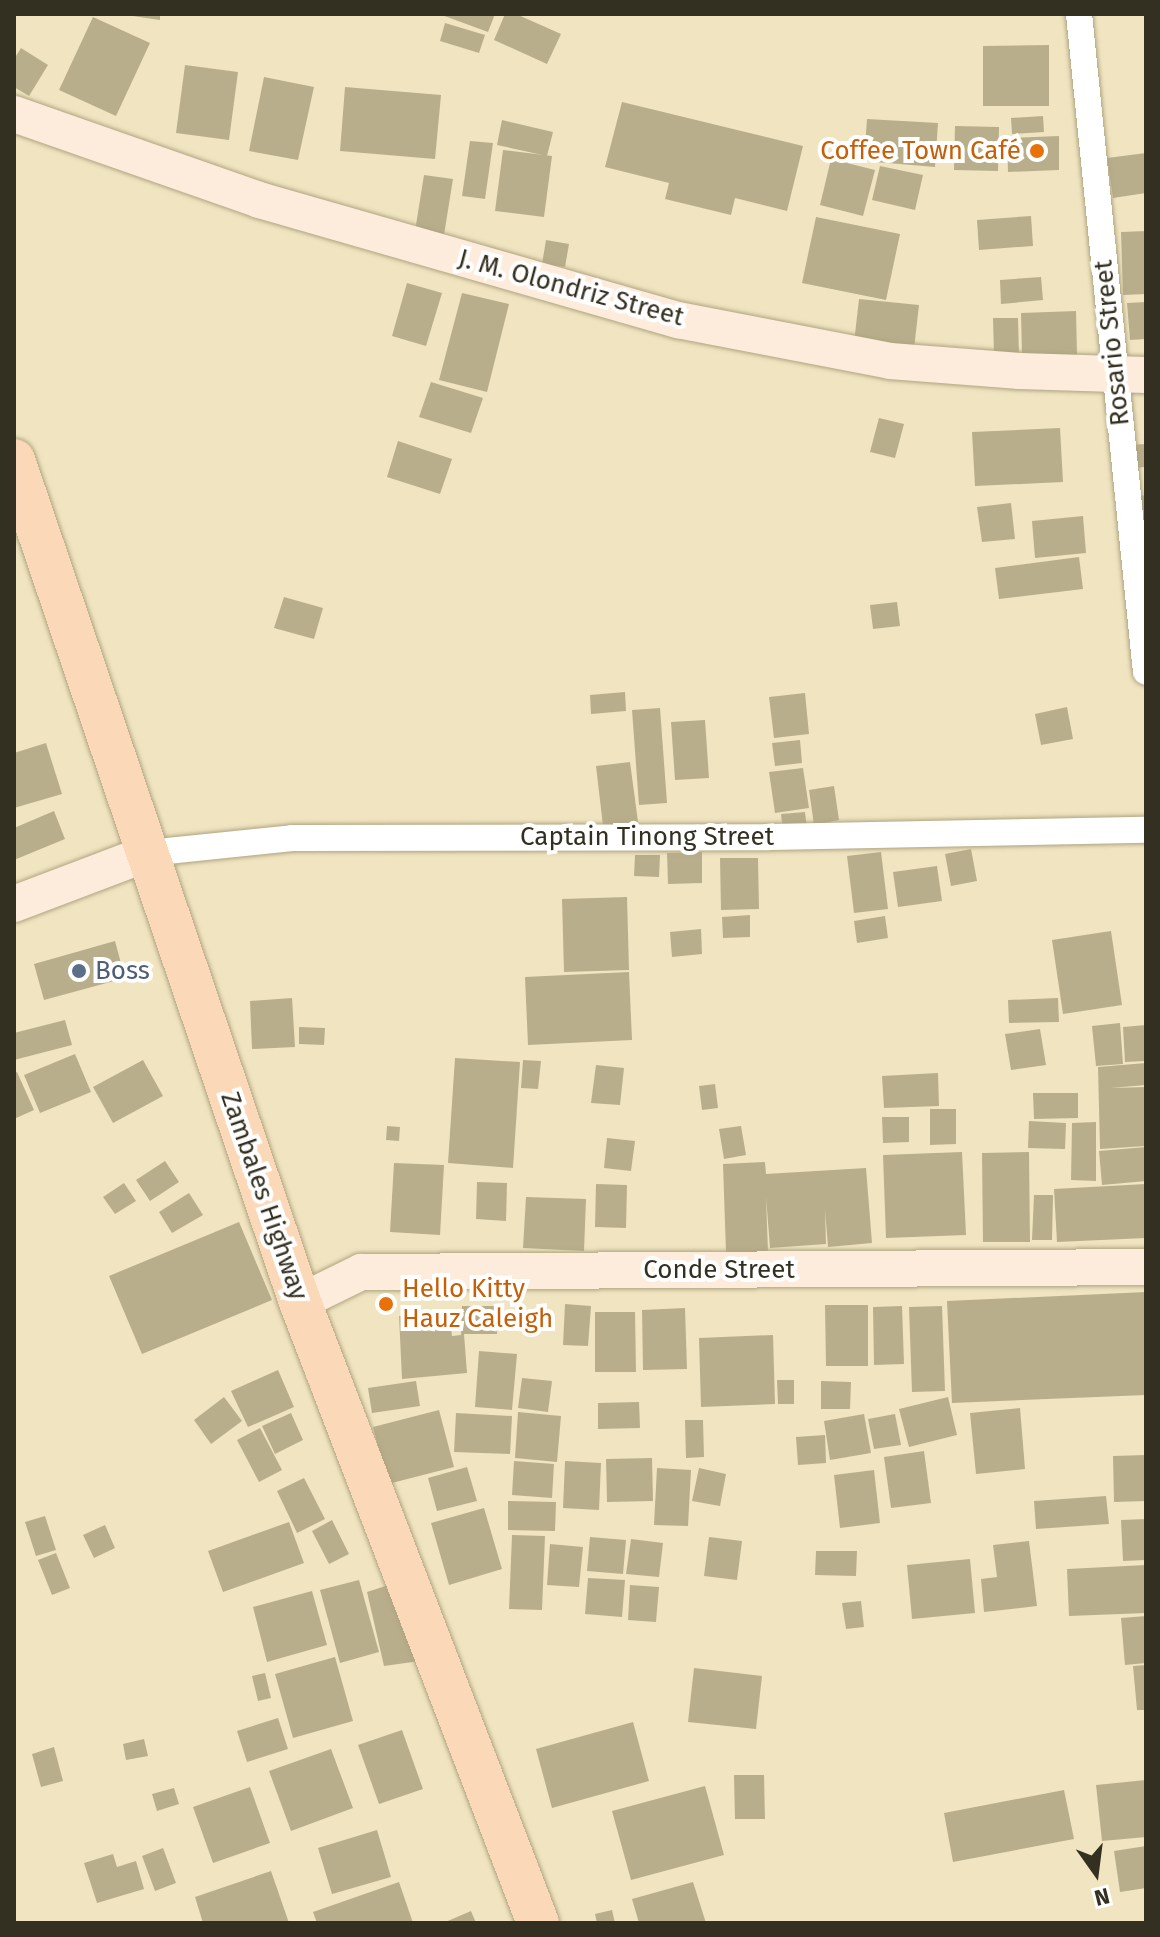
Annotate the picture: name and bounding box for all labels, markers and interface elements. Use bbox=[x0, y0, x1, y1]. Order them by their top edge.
place label: Coffee Town Café bbox=[820, 135, 1021, 167]
marker: Coffee Town Café bbox=[1028, 142, 1046, 160]
street label: J. M. Olondriz Street bbox=[455, 243, 687, 333]
street label: Rosario Street bbox=[1088, 259, 1136, 427]
street label: Captain Tinong Street bbox=[520, 821, 774, 853]
place label: Boss bbox=[95, 955, 150, 987]
marker: Boss bbox=[70, 962, 88, 980]
street label: Zambales Highway bbox=[214, 1088, 314, 1304]
street label: Conde Street bbox=[643, 1254, 795, 1286]
place label: Hello Kitty Hauz Caleigh bbox=[402, 1273, 553, 1334]
marker: Hello Kitty Hauz Caleigh bbox=[377, 1295, 395, 1313]
north arrow bbox=[1056, 1833, 1136, 1913]
text: N bbox=[1092, 1882, 1112, 1912]

